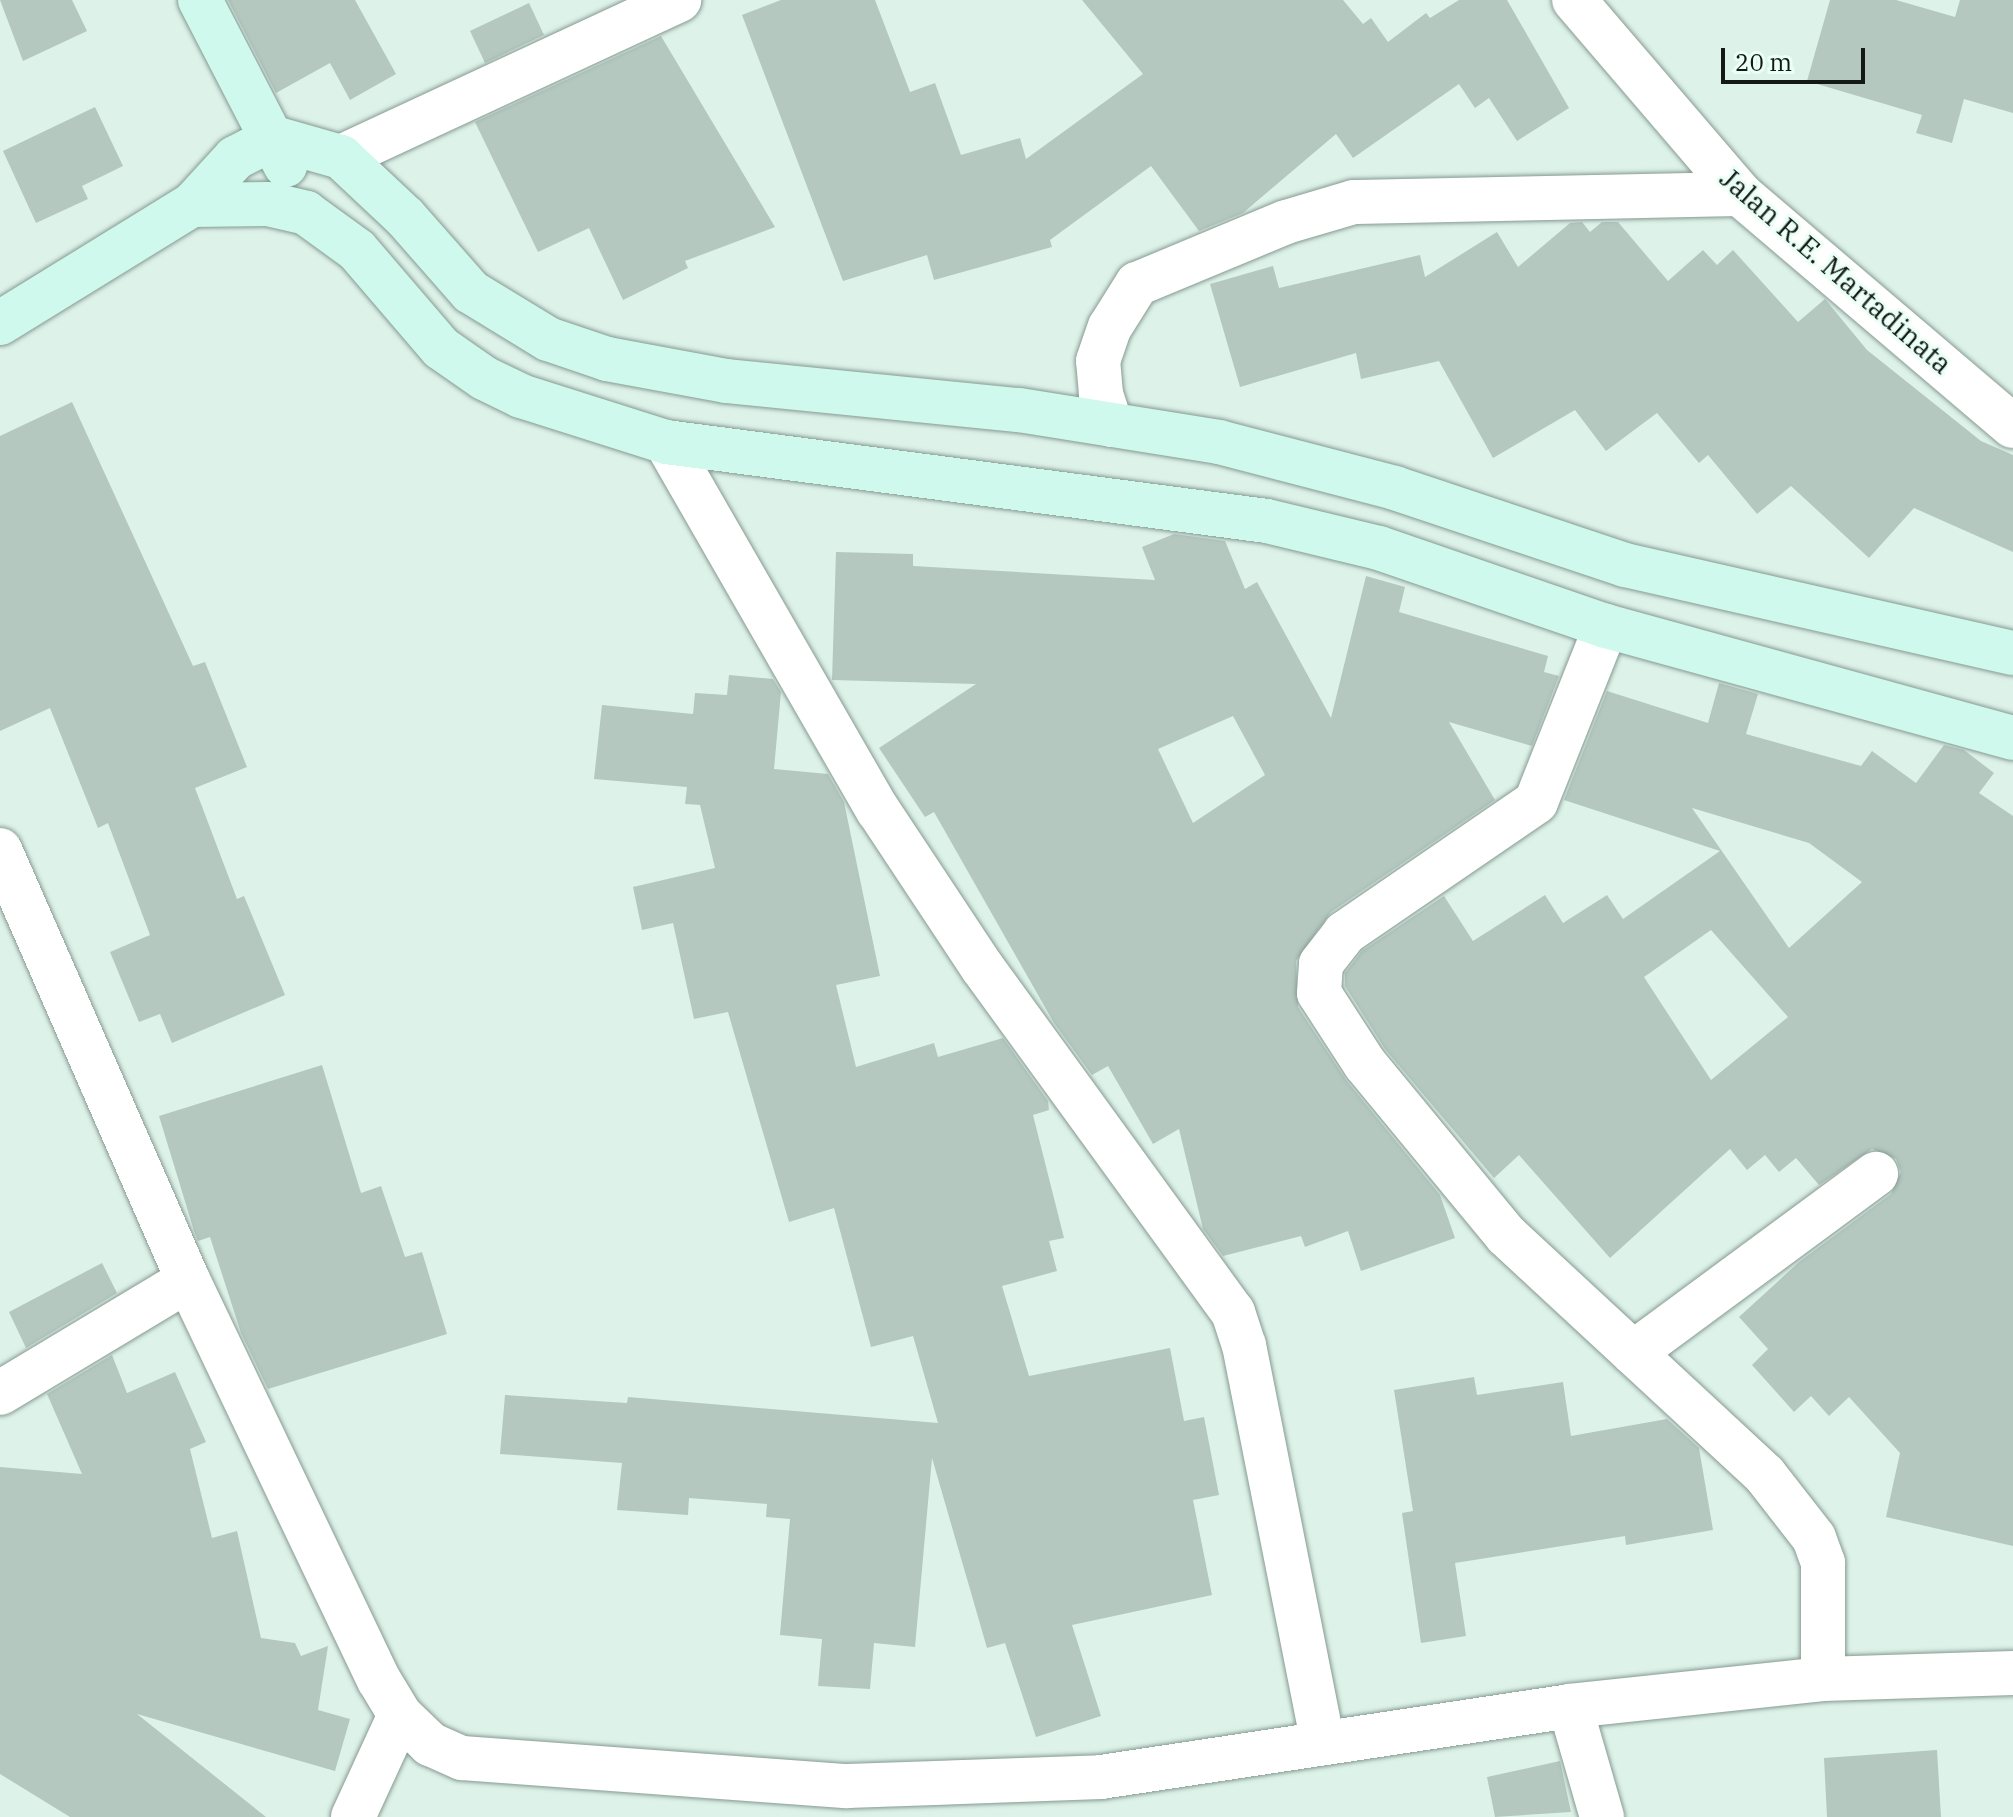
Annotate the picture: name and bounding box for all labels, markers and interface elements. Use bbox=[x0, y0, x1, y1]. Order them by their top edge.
scale bar bbox=[1725, 32, 1869, 82]
text: 20 m bbox=[1735, 46, 1792, 78]
street label: Jalan R.E. Martadinata bbox=[1713, 161, 1959, 381]

